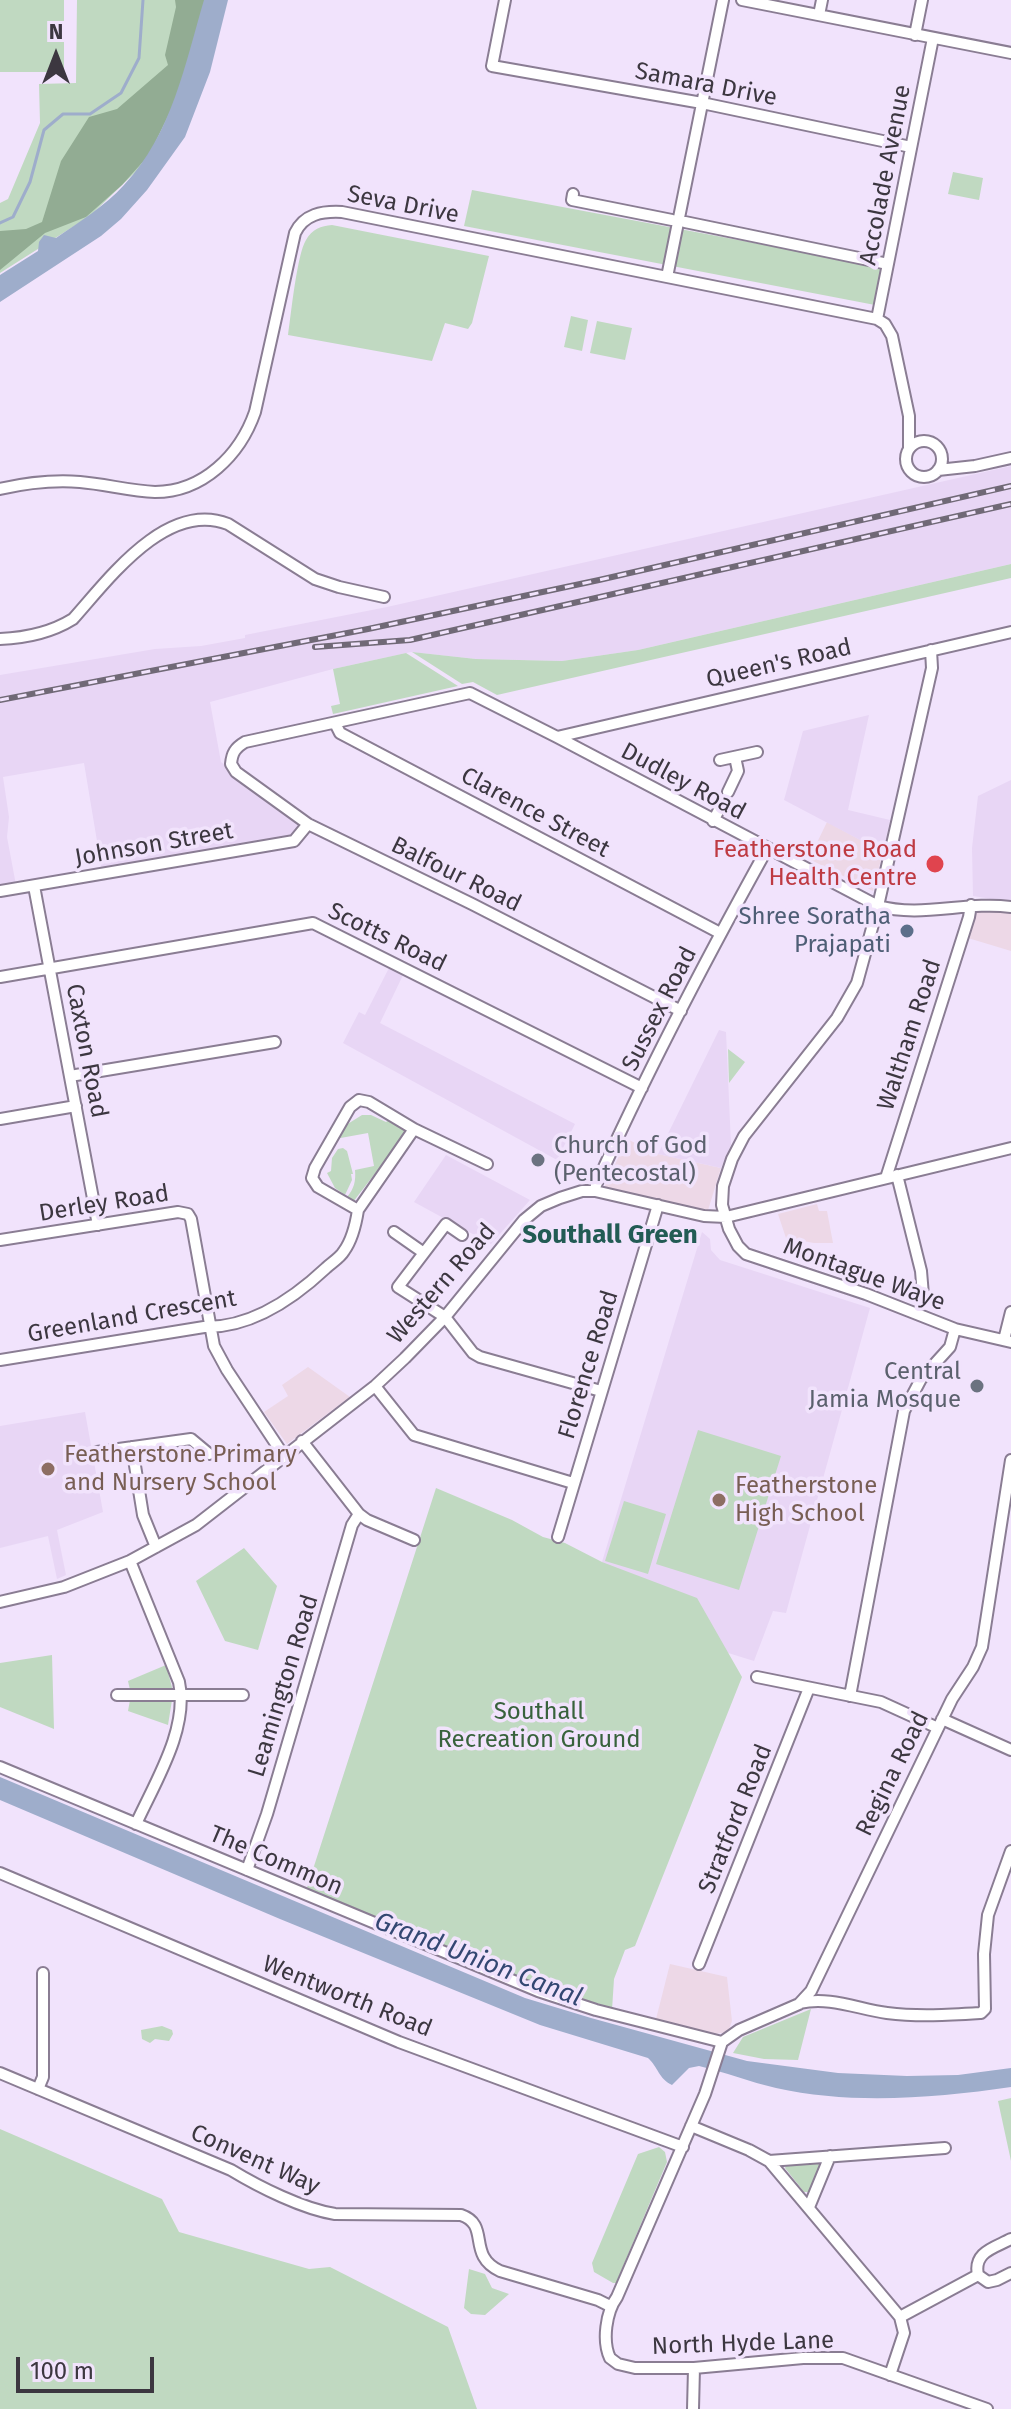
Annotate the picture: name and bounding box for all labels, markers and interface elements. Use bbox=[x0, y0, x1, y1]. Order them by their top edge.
north arrow bbox=[16, 16, 96, 96]
text: N bbox=[49, 18, 63, 45]
street label: Samara Drive bbox=[633, 57, 779, 113]
street label: Accolade Avenue bbox=[854, 82, 918, 268]
street label: Seva Drive bbox=[345, 180, 461, 230]
street label: Queen's Road bbox=[703, 633, 855, 695]
street label: Dudley Road bbox=[616, 737, 750, 827]
street label: Clarence Street bbox=[456, 762, 614, 864]
street label: Johnson Street bbox=[73, 817, 235, 873]
street label: Balfour Road bbox=[386, 831, 526, 919]
place label: Featherstone Road Health Centre bbox=[713, 836, 917, 892]
marker: Featherstone Road Health Centre bbox=[924, 853, 946, 875]
street label: Scotts Road bbox=[323, 897, 451, 979]
place label: Shree Soratha Prajapati bbox=[738, 903, 891, 959]
marker: Shree Soratha Prajapati bbox=[898, 922, 916, 940]
street label: Sussex Road bbox=[616, 942, 704, 1076]
street label: Waltham Road bbox=[872, 956, 948, 1114]
street label: Caxton Road bbox=[59, 982, 113, 1120]
place label: Church of God (Pentecostal) bbox=[554, 1132, 708, 1188]
marker: Church of God (Pentecostal) bbox=[529, 1151, 547, 1169]
street label: Derley Road bbox=[37, 1180, 171, 1228]
street label: Western Road bbox=[382, 1218, 502, 1350]
district label: Southall Green bbox=[522, 1220, 698, 1252]
street label: Montague Waye bbox=[779, 1232, 949, 1318]
street label: Greenland Crescent bbox=[25, 1284, 239, 1350]
street label: Florence Road bbox=[553, 1287, 625, 1443]
place label: Central Jamia Mosque bbox=[809, 1358, 961, 1414]
marker: Central Jamia Mosque bbox=[968, 1377, 986, 1395]
place label: Featherstone Primary and Nursery School bbox=[64, 1441, 297, 1497]
marker: Featherstone Primary and Nursery School bbox=[39, 1460, 57, 1478]
place label: Featherstone High School bbox=[735, 1472, 877, 1528]
marker: Featherstone High School bbox=[710, 1491, 728, 1509]
street label: Leamington Road bbox=[243, 1591, 325, 1781]
park label: Southall Recreation Ground bbox=[437, 1698, 641, 1754]
street label: Regina Road bbox=[850, 1707, 936, 1841]
street label: Stratford Road bbox=[693, 1740, 779, 1898]
street label: The Common bbox=[205, 1820, 347, 1902]
water label: Grand Union Canal bbox=[370, 1906, 586, 2014]
street label: Wentworth Road bbox=[258, 1950, 436, 2044]
street label: Convent Way bbox=[186, 2119, 324, 2201]
street label: North Hyde Lane bbox=[651, 2326, 835, 2362]
scale bar bbox=[20, 2341, 158, 2391]
text: 100 m bbox=[30, 2357, 94, 2385]

